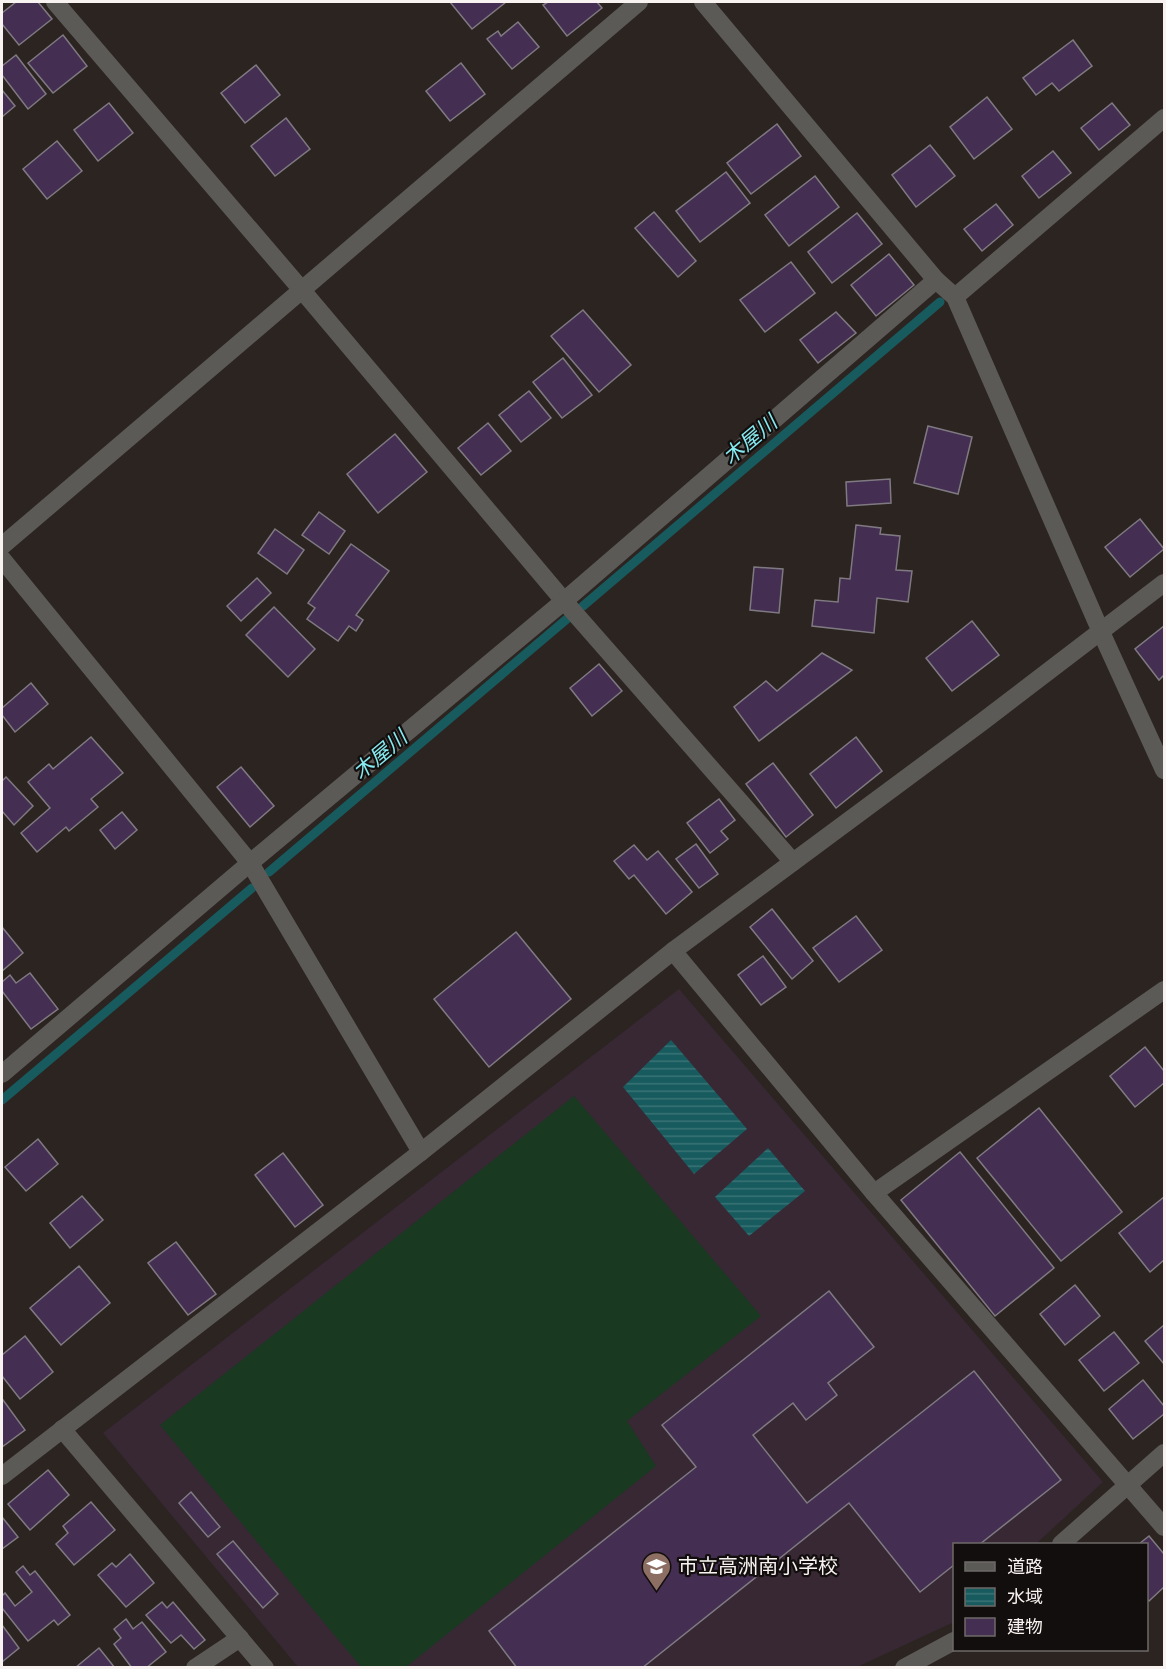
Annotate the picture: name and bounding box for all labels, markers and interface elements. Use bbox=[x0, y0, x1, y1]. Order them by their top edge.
water label: 木屋川 bbox=[718, 409, 783, 469]
water label: 木屋川 bbox=[348, 724, 413, 784]
legend bbox=[953, 1543, 1148, 1651]
school or university icon: 市立高洲南小学校 bbox=[641, 1550, 673, 1592]
place label: 市立高洲南小学校 bbox=[678, 1554, 838, 1578]
text: 道路 bbox=[1007, 1556, 1043, 1577]
text: 水域 bbox=[1007, 1586, 1043, 1607]
text: 建物 bbox=[1007, 1616, 1043, 1637]

